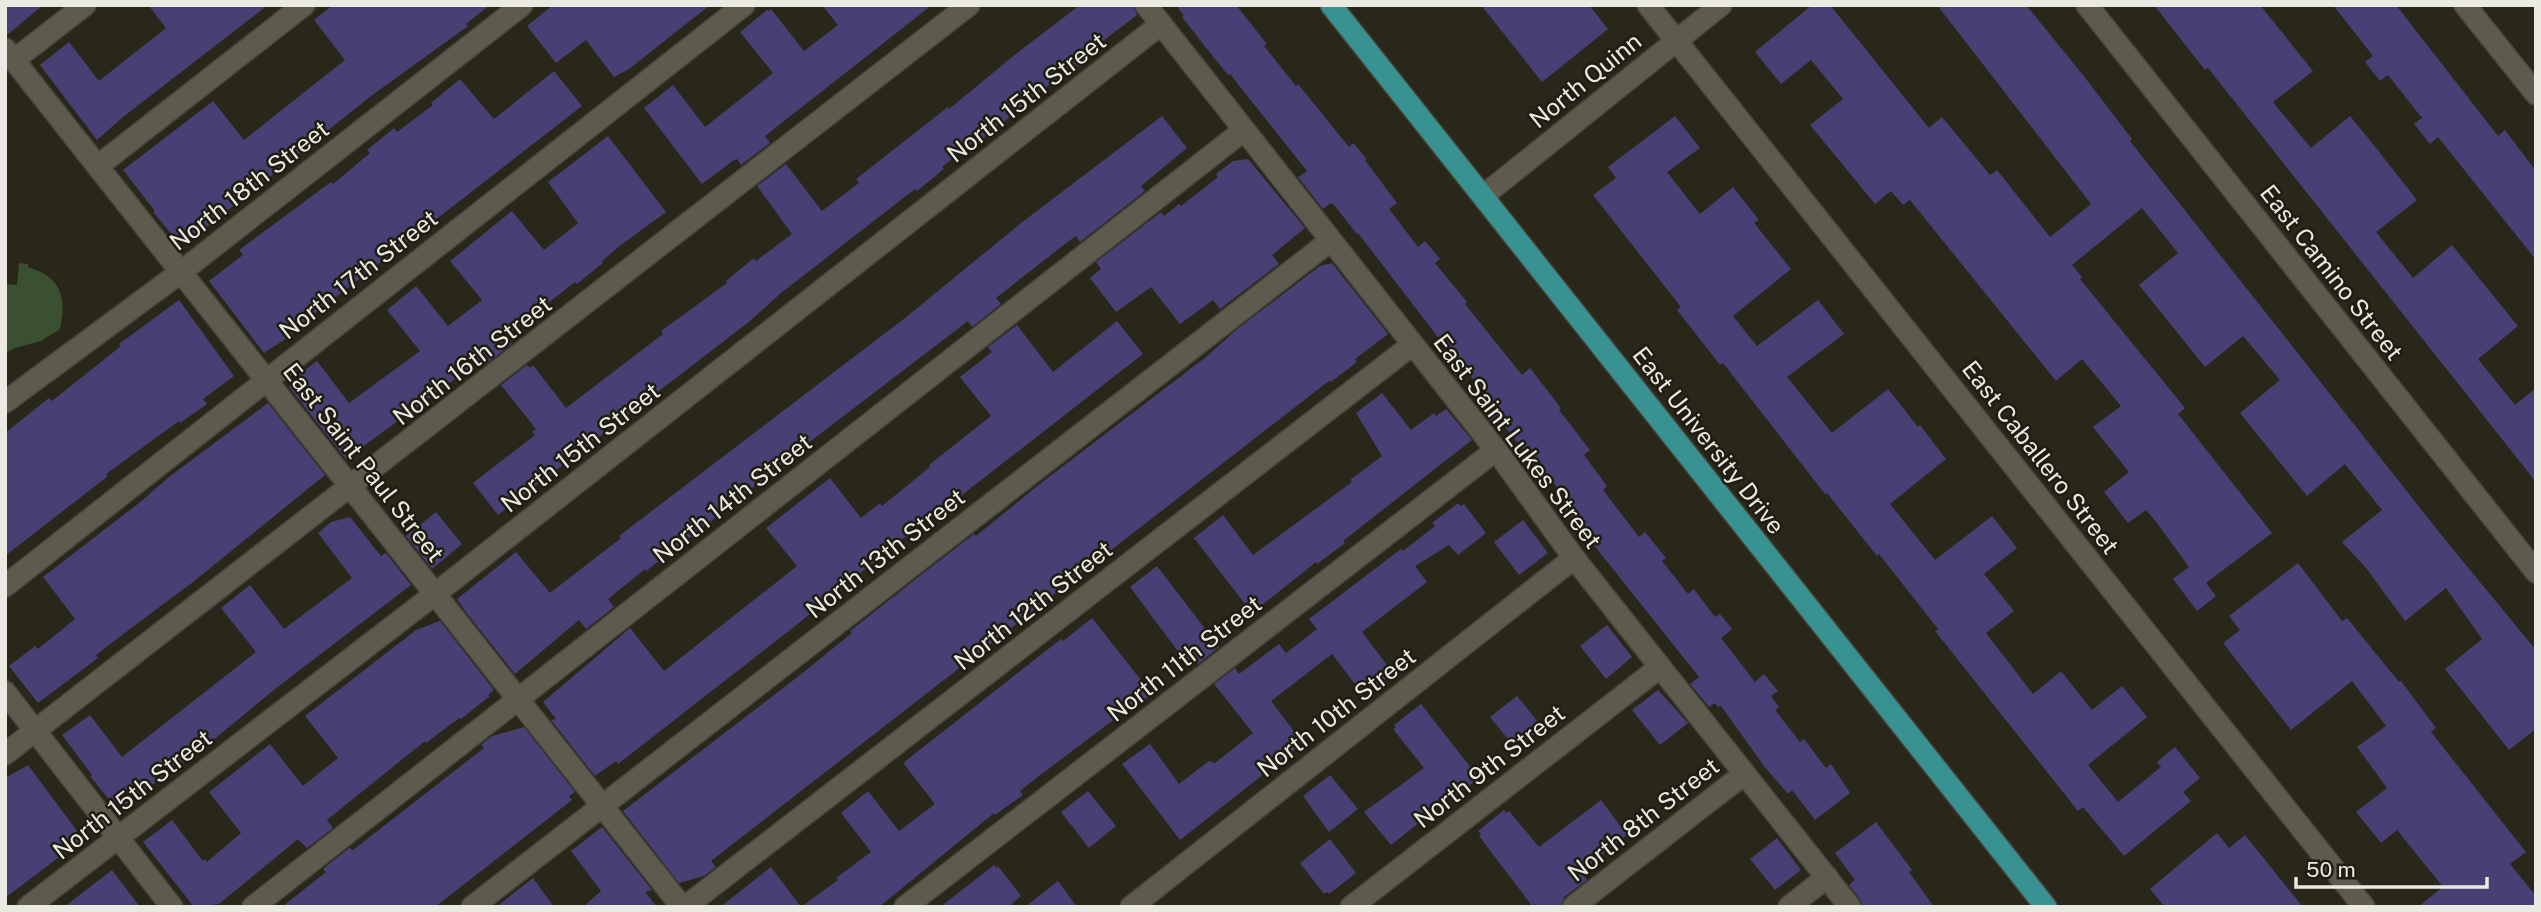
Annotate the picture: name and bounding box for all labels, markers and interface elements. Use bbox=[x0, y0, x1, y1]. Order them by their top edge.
street label: North 15th Street bbox=[941, 26, 1111, 168]
street label: North Quinn bbox=[1524, 27, 1646, 133]
street label: North 18th Street bbox=[164, 114, 334, 256]
street label: East Camino Street bbox=[2255, 179, 2409, 365]
street label: North 17th Street bbox=[273, 204, 443, 344]
street label: North 16th Street bbox=[387, 289, 557, 431]
street label: East Saint Lukes Street bbox=[1428, 328, 1608, 554]
street label: East University Drive bbox=[1627, 341, 1791, 539]
street label: East Caballero Street bbox=[1957, 355, 2125, 559]
street label: East Saint Paul Street bbox=[278, 357, 450, 567]
street label: North 15th Street bbox=[495, 376, 665, 518]
street label: North 14th Street bbox=[647, 427, 817, 569]
street label: North 13th Street bbox=[800, 482, 970, 624]
street label: North 12th Street bbox=[948, 535, 1118, 675]
street label: North 11th Street bbox=[1101, 589, 1267, 727]
street label: North 10th Street bbox=[1251, 642, 1421, 782]
street label: North 9th Street bbox=[1408, 698, 1570, 834]
street label: North 15th Street bbox=[47, 723, 217, 865]
street label: North 8th Street bbox=[1562, 751, 1724, 887]
scale bar bbox=[2296, 846, 2487, 890]
text: 50 m bbox=[2306, 857, 2356, 882]

